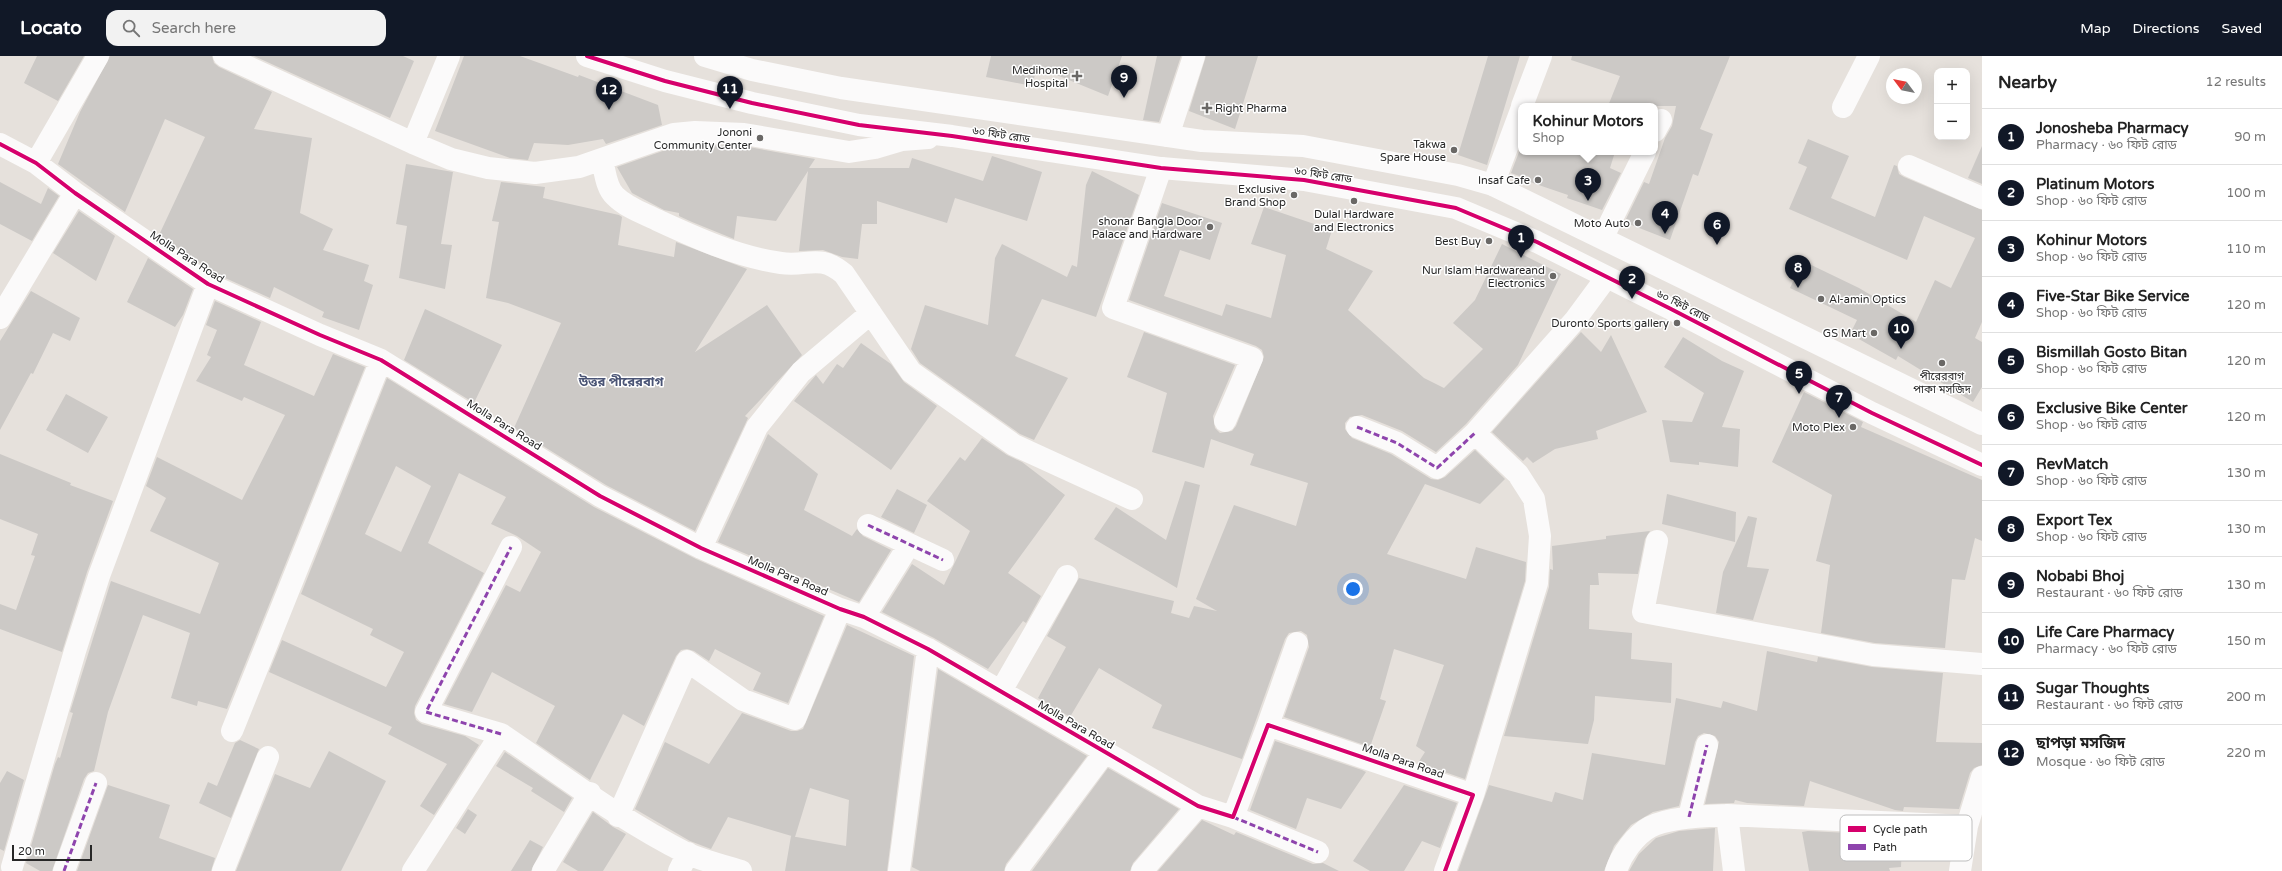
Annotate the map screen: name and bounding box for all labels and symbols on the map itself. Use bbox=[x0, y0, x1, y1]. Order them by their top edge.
place label: Medihome Hospital bbox=[1012, 64, 1068, 90]
pin: 9 bbox=[1111, 65, 1137, 98]
north arrow bbox=[1886, 68, 1922, 104]
marker: Medihome Hospital bbox=[1071, 70, 1083, 82]
pin: 11 bbox=[717, 76, 743, 109]
pin: 12 bbox=[596, 77, 622, 110]
place label: Right Pharma bbox=[1215, 102, 1287, 115]
marker: Right Pharma bbox=[1202, 103, 1212, 113]
street label: ৬০ ফিট রোড bbox=[971, 124, 1031, 146]
place label: Jononi Community Center bbox=[654, 126, 753, 152]
marker: Jononi Community Center bbox=[755, 133, 765, 143]
place label: Takwa Spare House bbox=[1380, 138, 1446, 164]
marker: Takwa Spare House bbox=[1449, 145, 1459, 155]
street label: ৬০ ফিট রোড bbox=[1293, 164, 1353, 186]
pin: 3 bbox=[1575, 168, 1601, 201]
place label: Insaf Cafe bbox=[1478, 174, 1530, 187]
marker: Insaf Cafe bbox=[1533, 175, 1543, 185]
place label: Exclusive Brand Shop bbox=[1225, 183, 1286, 209]
marker: Exclusive Brand Shop bbox=[1289, 190, 1299, 200]
marker: Dulal Hardware and Electronics bbox=[1349, 196, 1359, 206]
pin: 4 bbox=[1652, 201, 1678, 234]
place label: Dulal Hardware and Electronics bbox=[1314, 208, 1394, 234]
pin: 6 bbox=[1704, 212, 1730, 245]
place label: shonar Bangla Door Palace and Hardware bbox=[1092, 215, 1203, 241]
place label: Moto Auto bbox=[1574, 217, 1630, 230]
marker: Moto Auto bbox=[1633, 218, 1643, 228]
marker: shonar Bangla Door Palace and Hardware bbox=[1205, 222, 1215, 232]
pin: 1 bbox=[1508, 225, 1534, 258]
street label: Molla Para Road bbox=[147, 228, 227, 286]
place label: Best Buy bbox=[1435, 235, 1481, 248]
marker: Best Buy bbox=[1484, 236, 1494, 246]
pin: 8 bbox=[1785, 255, 1811, 288]
place label: Nur Islam Hardwareand Electronics bbox=[1422, 264, 1545, 290]
pin: 2 bbox=[1619, 266, 1645, 299]
marker: Nur Islam Hardwareand Electronics bbox=[1548, 271, 1558, 281]
street label: ৬০ ফিট রোড bbox=[1654, 287, 1712, 325]
place label: Al-amin Optics bbox=[1829, 293, 1906, 306]
marker: Al-amin Optics bbox=[1816, 294, 1826, 304]
pin: 10 bbox=[1888, 316, 1914, 349]
place label: Duronto Sports gallery bbox=[1551, 317, 1669, 330]
marker: Duronto Sports gallery bbox=[1672, 318, 1682, 328]
place label: GS Mart bbox=[1823, 327, 1866, 340]
marker: GS Mart bbox=[1869, 328, 1879, 338]
marker: পীরেরবাগ পাকা মসজিদ bbox=[1937, 358, 1947, 368]
pin: 5 bbox=[1786, 361, 1812, 394]
place label: পীরেরবাগ পাকা মসজিদ bbox=[1913, 370, 1972, 396]
district label: উত্তর পীরেরবাগ bbox=[578, 374, 664, 390]
pin: 7 bbox=[1826, 385, 1852, 418]
street label: Molla Para Road bbox=[464, 397, 544, 453]
place label: Moto Plex bbox=[1792, 421, 1845, 434]
marker: Moto Plex bbox=[1848, 422, 1858, 432]
street label: Molla Para Road bbox=[746, 553, 830, 599]
your location bbox=[1343, 579, 1363, 599]
street label: Molla Para Road bbox=[1036, 698, 1116, 752]
street label: Molla Para Road bbox=[1360, 741, 1446, 781]
legend bbox=[1840, 815, 1972, 861]
text: Cycle path bbox=[1873, 823, 1928, 836]
text: Path bbox=[1873, 841, 1897, 854]
scale bar bbox=[12, 843, 92, 862]

